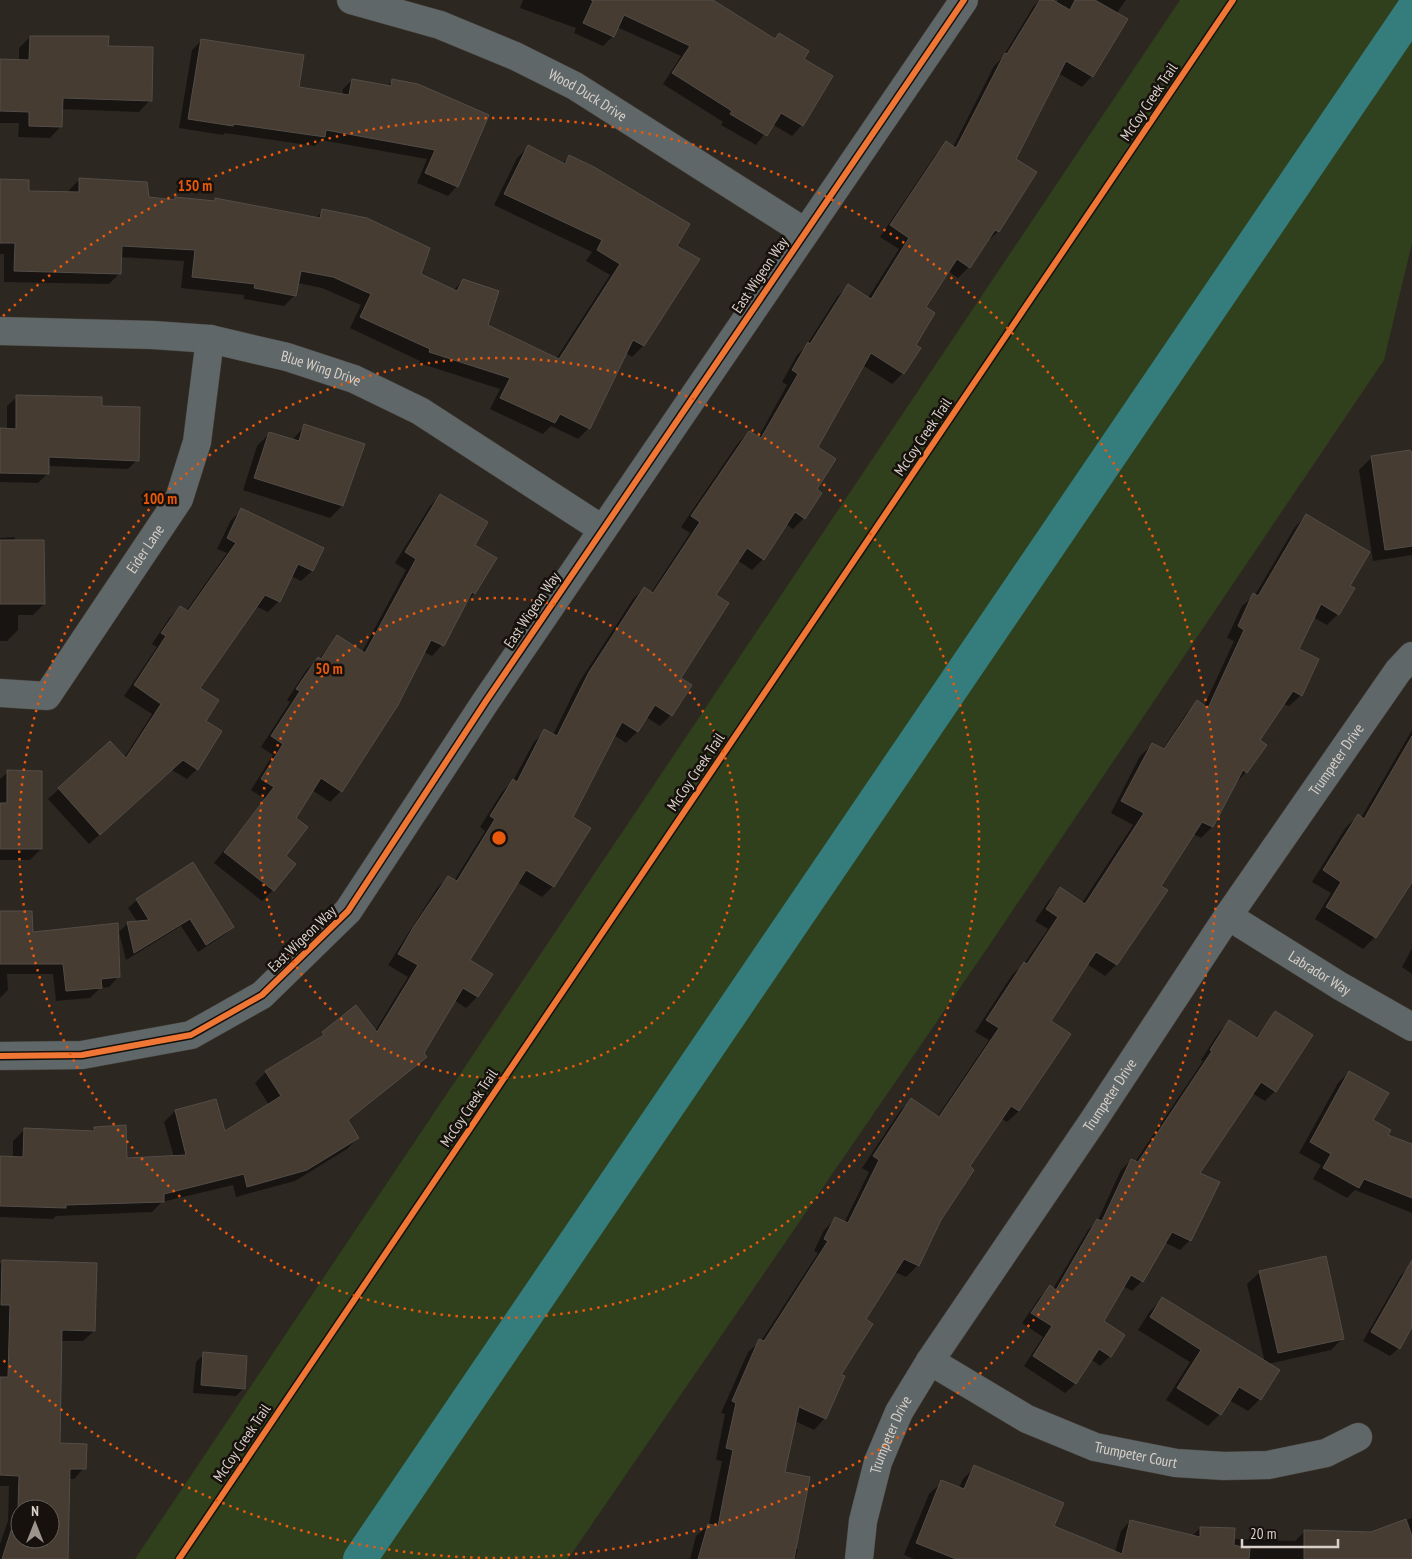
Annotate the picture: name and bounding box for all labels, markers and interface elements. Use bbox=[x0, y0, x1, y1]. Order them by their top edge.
street label: McCoy Creek Trail bbox=[1116, 59, 1182, 144]
street label: Wood Duck Drive bbox=[545, 64, 630, 125]
text: 150 m bbox=[178, 176, 212, 195]
street label: East Wigeon Way bbox=[727, 233, 792, 316]
street label: Blue Wing Drive bbox=[279, 346, 364, 390]
street label: McCoy Creek Trail bbox=[890, 394, 956, 479]
text: 100 m bbox=[143, 489, 177, 508]
street label: Eider Lane bbox=[122, 521, 168, 577]
street label: East Wigeon Way bbox=[499, 568, 564, 651]
text: 50 m bbox=[315, 659, 343, 678]
street label: Trumpeter Drive bbox=[1305, 720, 1368, 799]
street label: McCoy Creek Trail bbox=[663, 729, 729, 814]
centre of rings bbox=[490, 829, 508, 847]
street label: East Wigeon Way bbox=[264, 901, 340, 976]
street label: Labrador Way bbox=[1285, 946, 1355, 999]
street label: Trumpeter Drive bbox=[1079, 1055, 1140, 1135]
street label: McCoy Creek Trail bbox=[436, 1065, 502, 1150]
street label: Trumpeter Drive bbox=[865, 1392, 916, 1476]
street label: McCoy Creek Trail bbox=[209, 1400, 275, 1485]
street label: Trumpeter Court bbox=[1093, 1437, 1179, 1472]
north arrow bbox=[10, 1499, 60, 1549]
text: N bbox=[31, 1502, 39, 1520]
scale bar bbox=[1242, 1516, 1338, 1548]
text: 20 m bbox=[1250, 1524, 1276, 1543]

